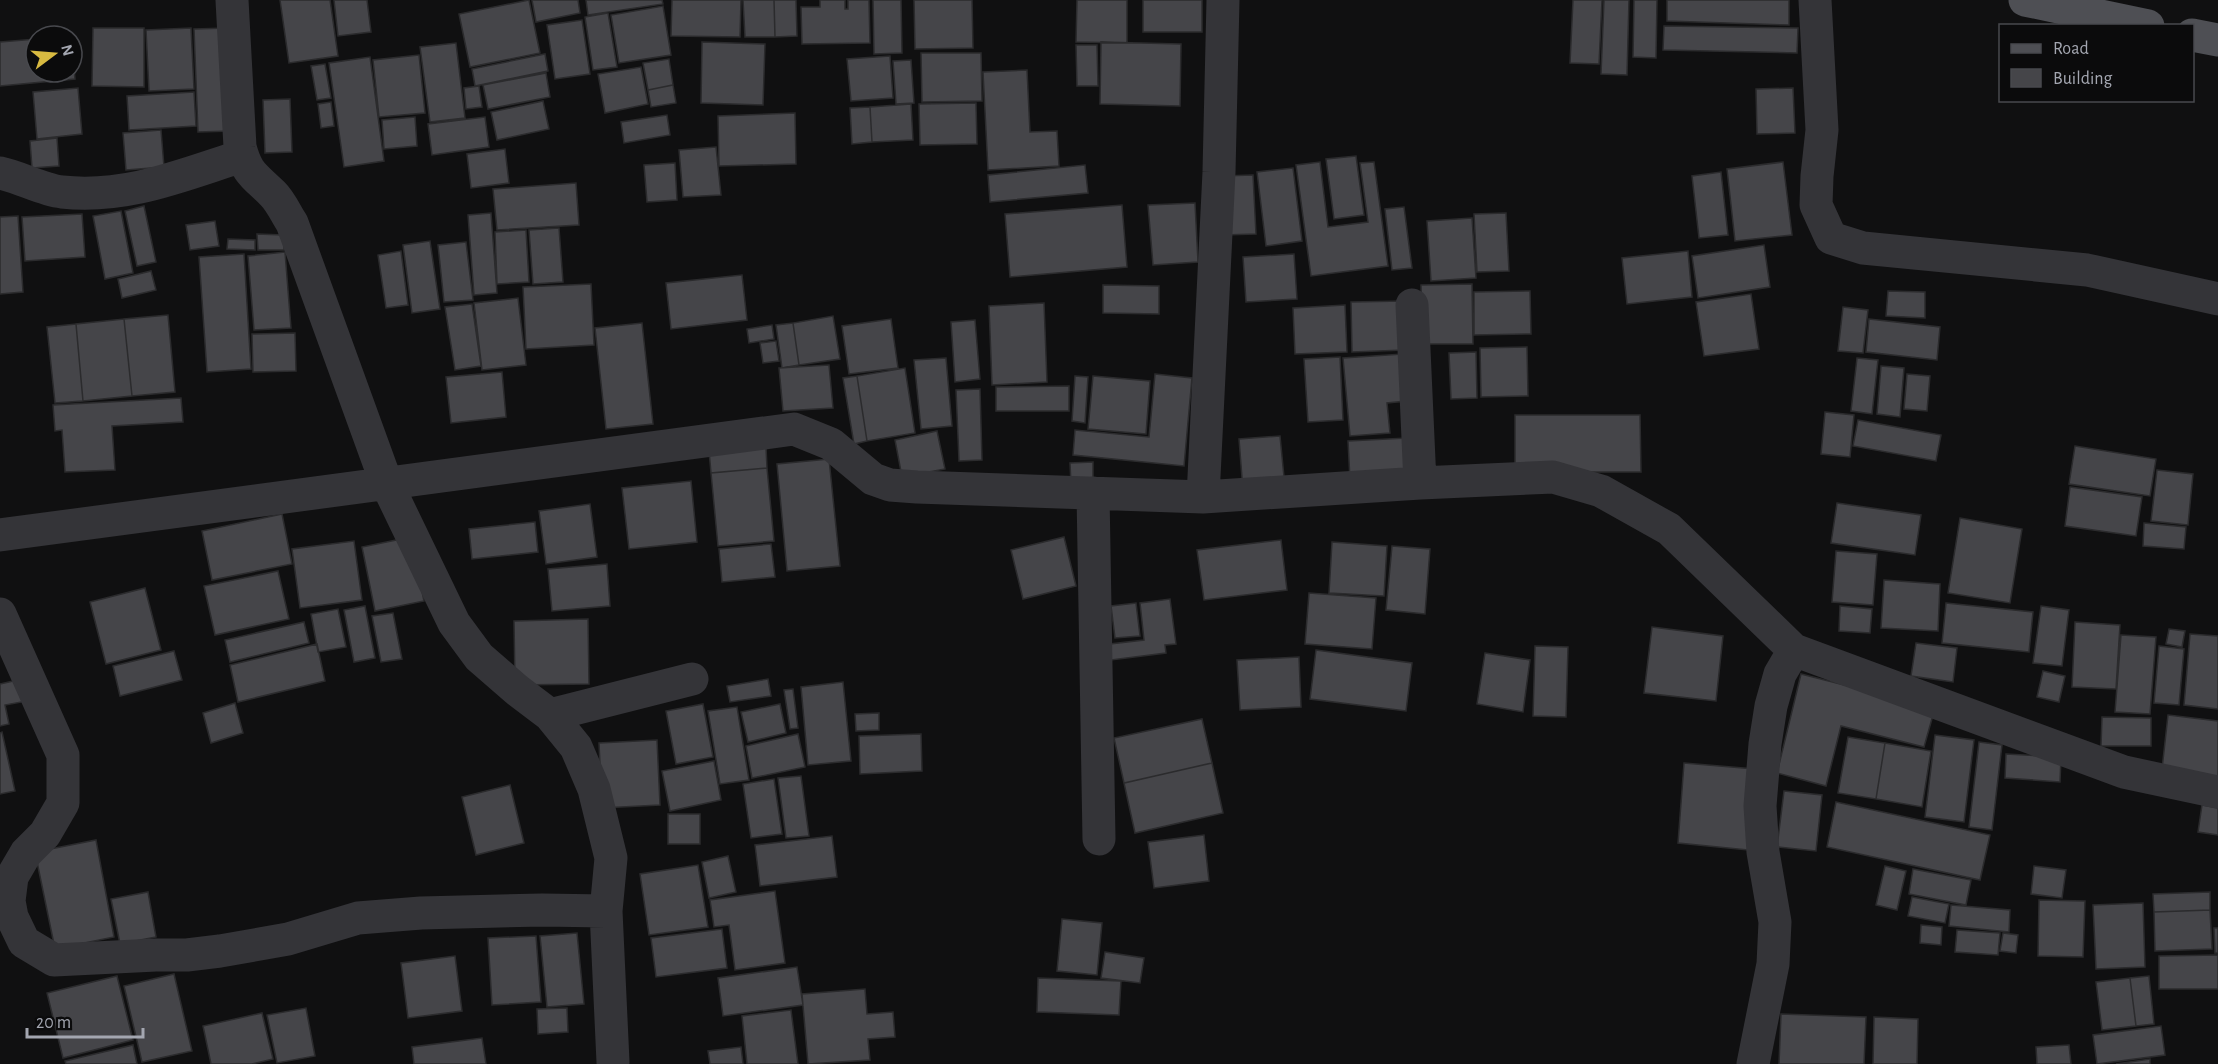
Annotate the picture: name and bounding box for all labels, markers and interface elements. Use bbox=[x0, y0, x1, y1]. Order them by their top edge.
north arrow bbox=[24, 24, 84, 84]
legend bbox=[1999, 24, 2194, 102]
text: Road bbox=[2053, 40, 2089, 58]
text: N bbox=[58, 43, 77, 58]
text: Building bbox=[2053, 70, 2113, 88]
scale bar bbox=[27, 1001, 142, 1039]
text: 20 m bbox=[36, 1014, 71, 1032]

